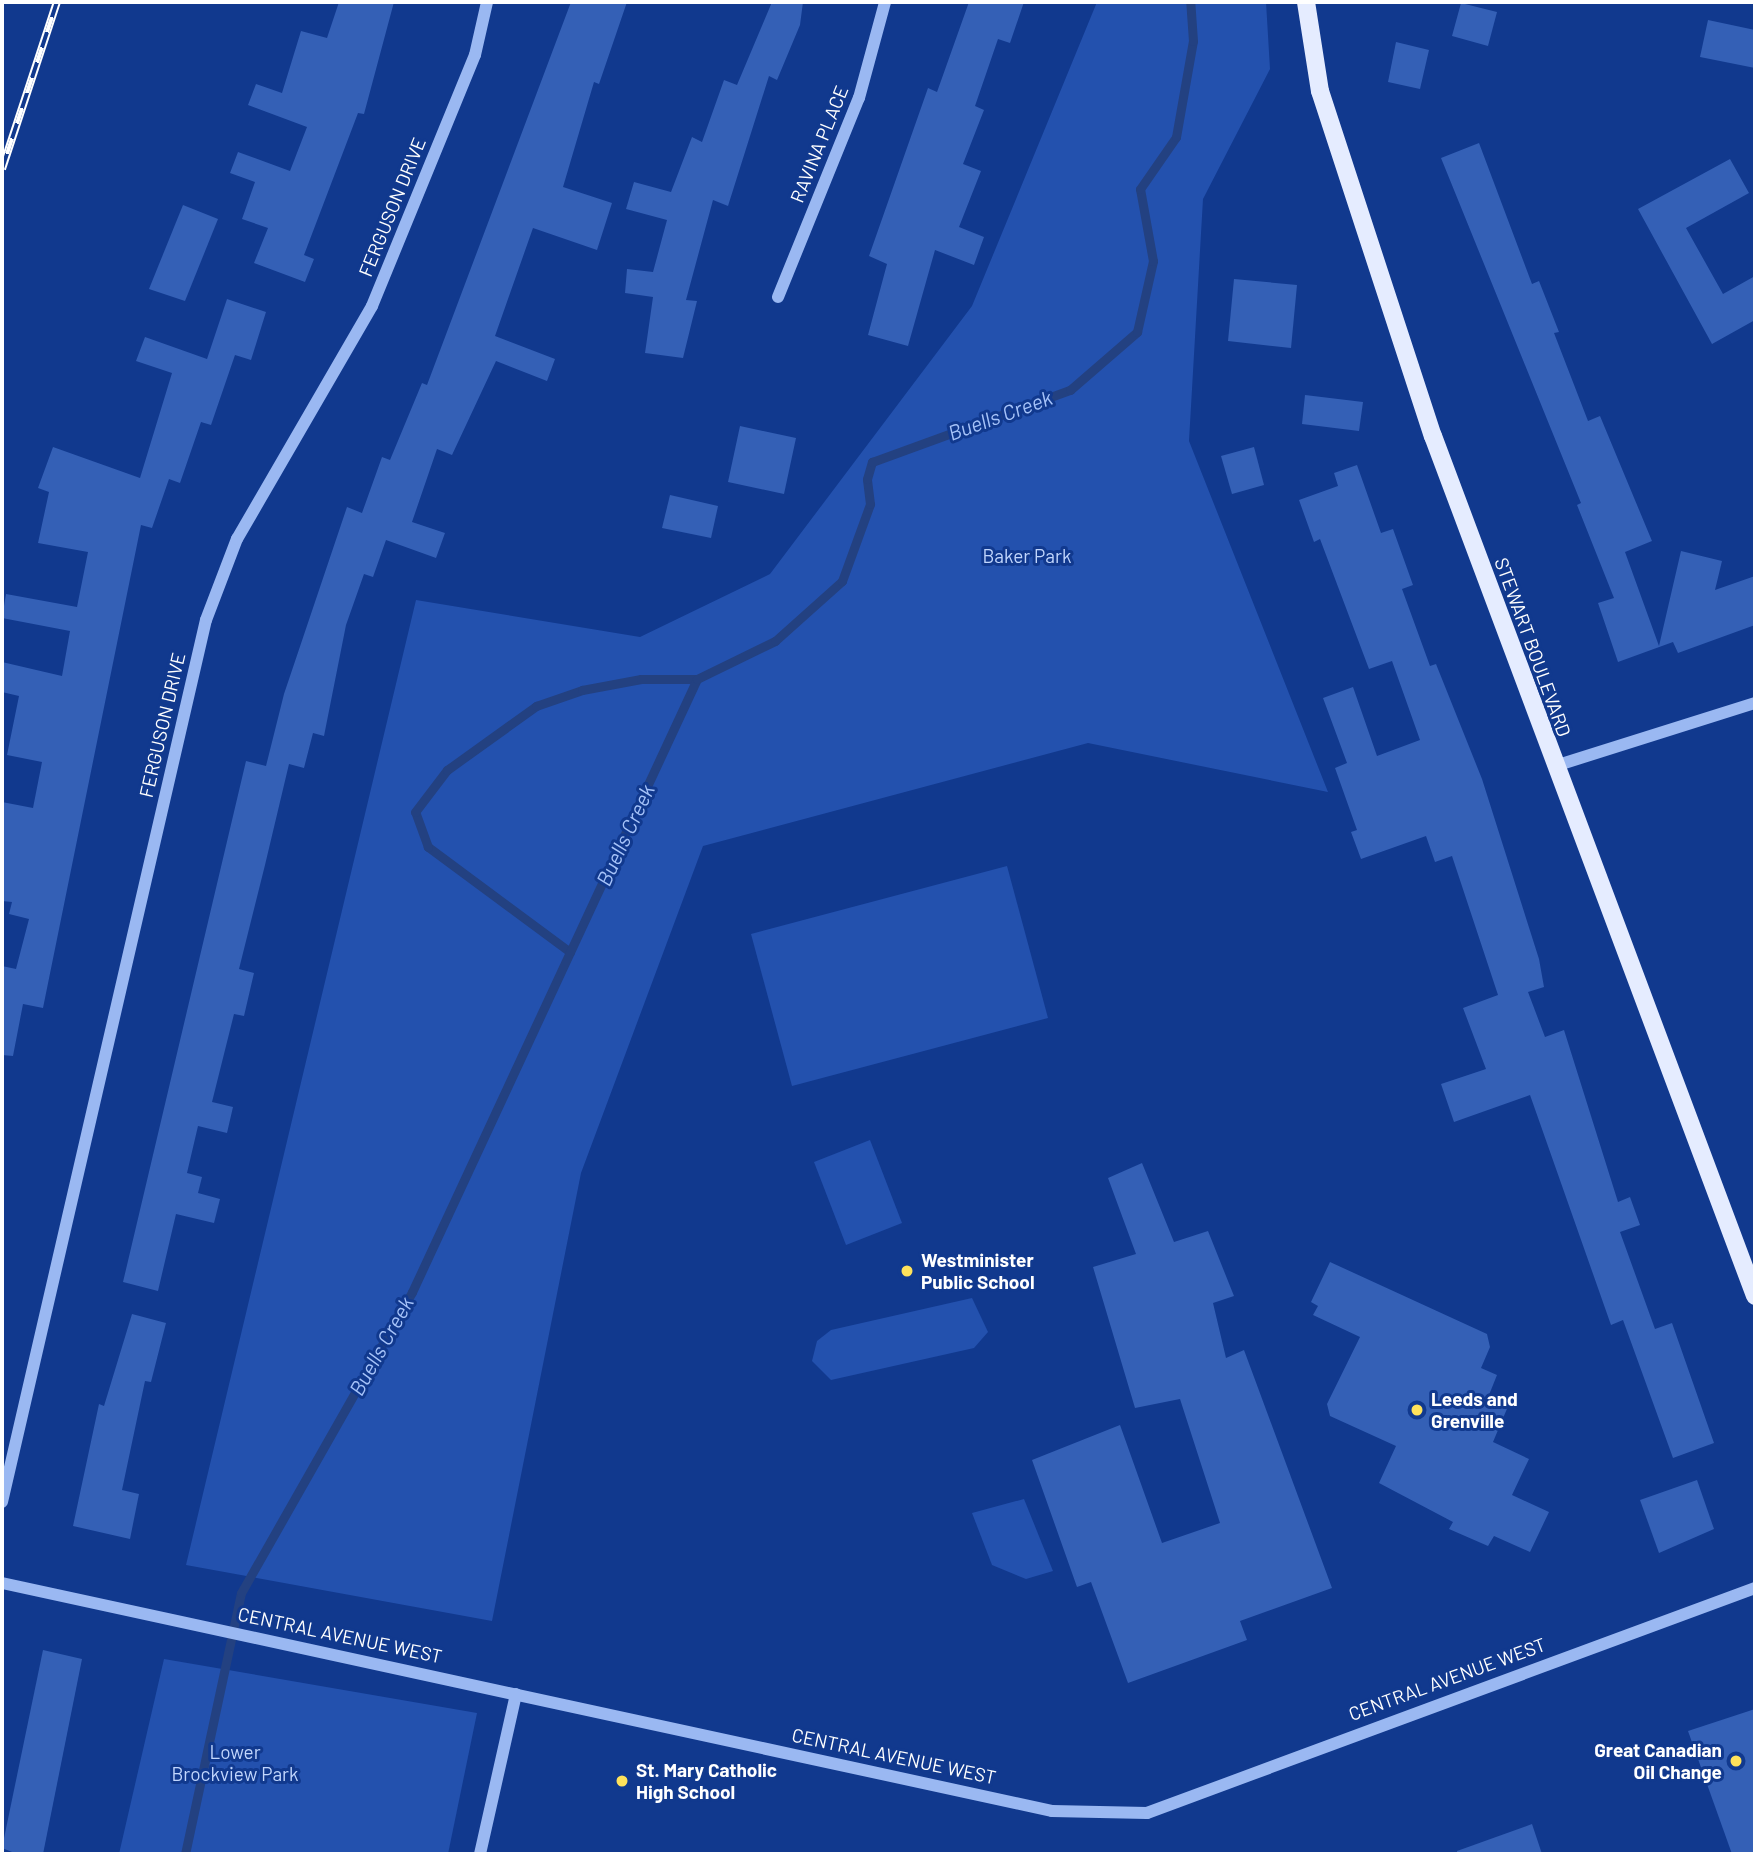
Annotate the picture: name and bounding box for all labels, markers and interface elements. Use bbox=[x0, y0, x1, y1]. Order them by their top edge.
street label: RAVINA PLACE bbox=[785, 82, 853, 206]
street label: FERGUSON DRIVE bbox=[354, 134, 430, 280]
water label: Buells Creek bbox=[944, 385, 1056, 445]
park label: Baker Park bbox=[983, 545, 1071, 567]
street label: STEWART BOULEVARD bbox=[1490, 554, 1576, 740]
street label: FERGUSON DRIVE bbox=[134, 650, 190, 800]
water label: Buells Creek bbox=[591, 780, 659, 890]
place label: Westminister Public School bbox=[921, 1249, 1035, 1293]
marker: Westminister Public School bbox=[899, 1263, 915, 1279]
water label: Buells Creek bbox=[344, 1292, 418, 1400]
place label: Leeds and Grenville bbox=[1431, 1388, 1518, 1432]
marker: Leeds and Grenville bbox=[1409, 1402, 1425, 1418]
street label: CENTRAL AVENUE WEST bbox=[236, 1602, 444, 1668]
street label: CENTRAL AVENUE WEST bbox=[1345, 1633, 1549, 1725]
street label: CENTRAL AVENUE WEST bbox=[790, 1723, 998, 1789]
place label: Great Canadian Oil Change bbox=[1594, 1739, 1722, 1783]
park label: Lower Brockview Park bbox=[171, 1741, 299, 1785]
marker: Great Canadian Oil Change bbox=[1728, 1753, 1744, 1769]
place label: St. Mary Catholic High School bbox=[636, 1759, 777, 1803]
marker: St. Mary Catholic High School bbox=[614, 1773, 630, 1789]

